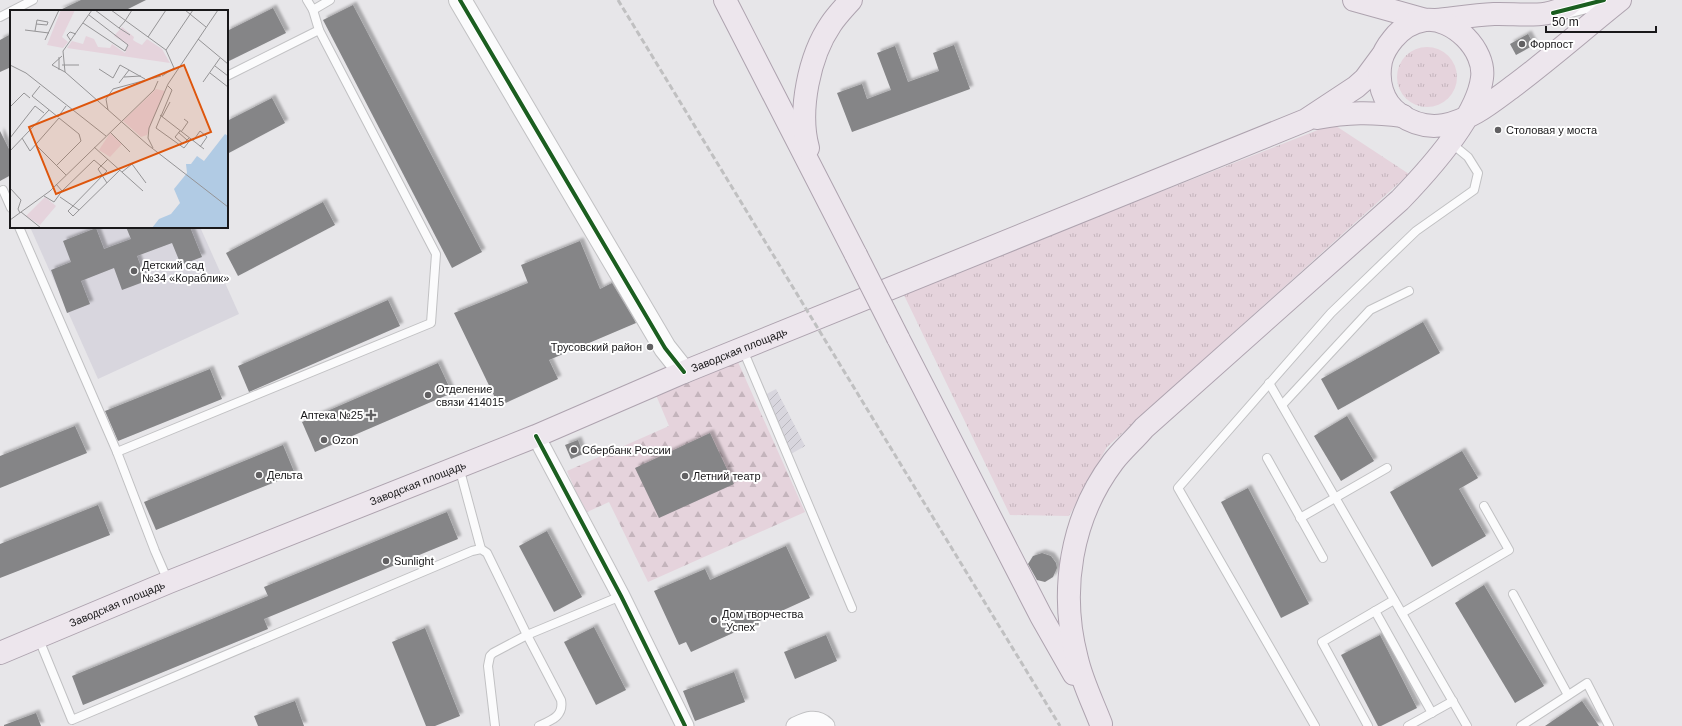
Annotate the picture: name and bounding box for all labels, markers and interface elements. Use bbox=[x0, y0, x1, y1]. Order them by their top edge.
scale bar bbox=[1546, 8, 1656, 34]
inset map bbox=[10, 10, 228, 228]
text: 50 m bbox=[1552, 15, 1579, 29]
place label: Форпост bbox=[1530, 38, 1573, 50]
marker: Форпост bbox=[1517, 39, 1527, 49]
place label: Столовая у моста bbox=[1506, 124, 1598, 136]
marker: Столовая у моста bbox=[1493, 125, 1503, 135]
place label: Детский сад №34 «Кораблик» bbox=[142, 259, 229, 284]
marker: Детский сад №34 «Кораблик» bbox=[129, 266, 139, 276]
street label: Заводская площадь bbox=[689, 325, 789, 374]
place label: Трусовский район bbox=[551, 341, 642, 353]
marker: Трусовский район bbox=[645, 342, 655, 352]
place label: Отделение связи 414015 bbox=[436, 383, 504, 408]
marker: Отделение связи 414015 bbox=[423, 390, 433, 400]
place label: Аптека №25 bbox=[300, 409, 363, 421]
marker: Аптека №25 bbox=[366, 410, 376, 420]
place label: Ozon bbox=[332, 434, 358, 446]
marker: Ozon bbox=[319, 435, 329, 445]
place label: Сбербанк России bbox=[582, 444, 671, 456]
marker: Сбербанк России bbox=[569, 445, 579, 455]
street label: Заводская площадь bbox=[368, 458, 468, 508]
place label: Дельта bbox=[267, 469, 303, 481]
marker: Дельта bbox=[254, 470, 264, 480]
place label: Летний театр bbox=[693, 470, 761, 482]
marker: Летний театр bbox=[680, 471, 690, 481]
place label: Sunlight bbox=[394, 555, 434, 567]
marker: Sunlight bbox=[381, 556, 391, 566]
street label: Заводская площадь bbox=[67, 578, 167, 629]
place label: Дом творчества "Успех" bbox=[722, 608, 804, 633]
marker: Дом творчества "Успех" bbox=[709, 615, 719, 625]

